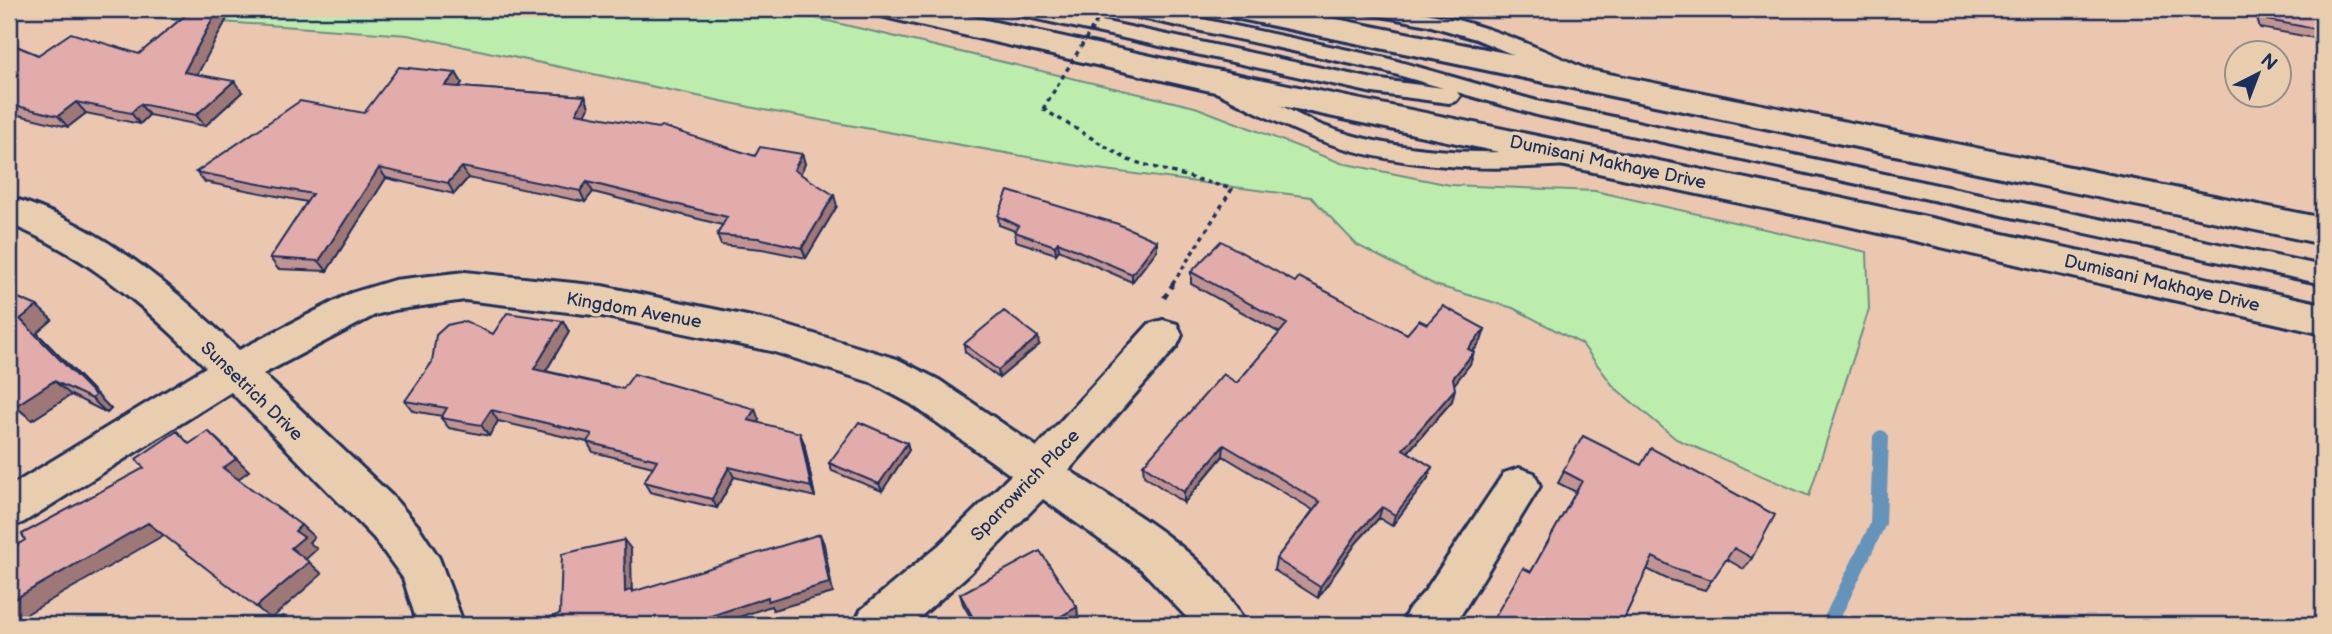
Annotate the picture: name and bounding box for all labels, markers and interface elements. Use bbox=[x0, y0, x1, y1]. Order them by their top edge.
north arrow bbox=[2224, 38, 2294, 108]
text: N bbox=[2255, 49, 2281, 76]
street label: Dumisani Makhaye Drive bbox=[1508, 131, 1708, 194]
street label: Dumisani Makhaye Drive bbox=[2062, 251, 2262, 316]
street label: Kingdom Avenue bbox=[565, 288, 704, 333]
street label: Sunsetrich Drive bbox=[196, 337, 307, 446]
street label: Sparrowrich Place bbox=[967, 425, 1084, 546]

